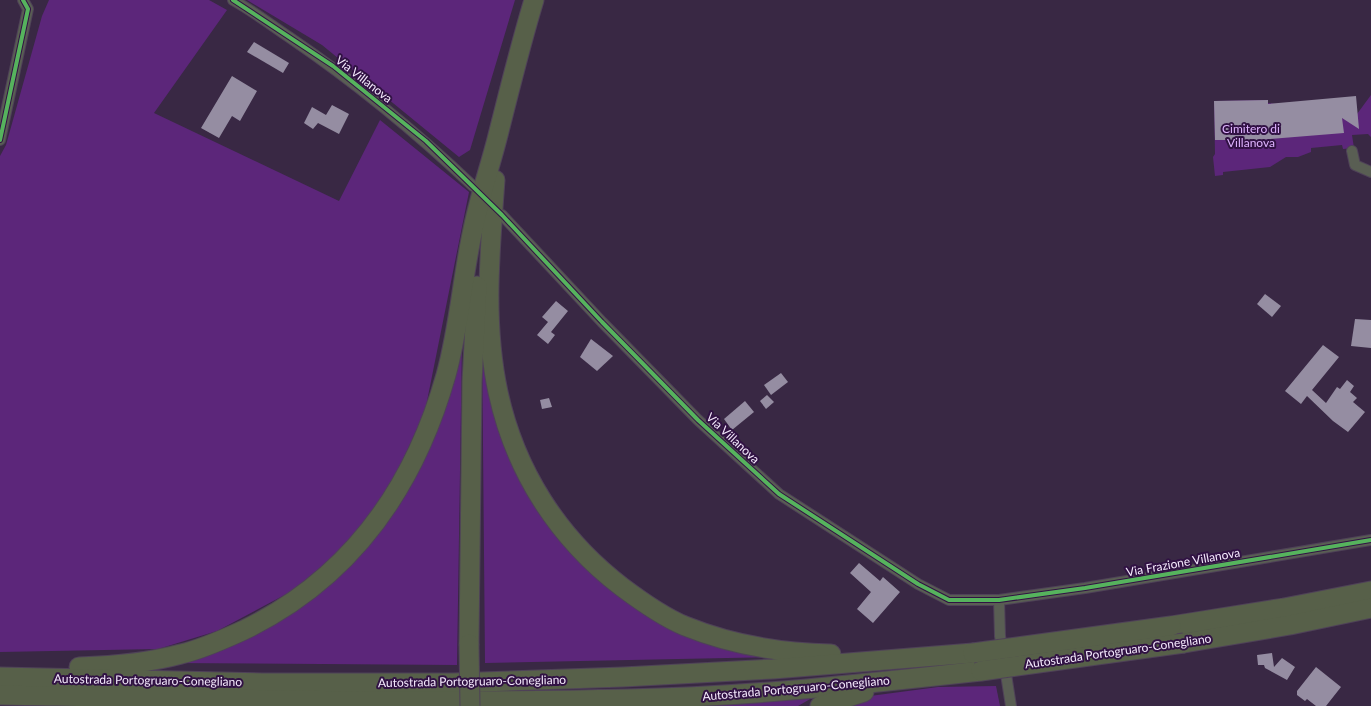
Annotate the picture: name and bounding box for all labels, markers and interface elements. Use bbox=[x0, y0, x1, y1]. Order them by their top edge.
street label: Via Villanova bbox=[333, 52, 395, 106]
park label: Cimitero di Villanova bbox=[1222, 121, 1280, 150]
street label: Via Villanova bbox=[703, 409, 763, 467]
street label: Via Frazione Villanova bbox=[1125, 545, 1241, 579]
street label: Autostrada Portogruaro-Conegliano bbox=[1024, 630, 1212, 672]
street label: Autostrada Portogruaro-Conegliano bbox=[54, 671, 242, 689]
street label: Autostrada Portogruaro-Conegliano bbox=[378, 672, 566, 690]
street label: Autostrada Portogruaro-Conegliano bbox=[702, 672, 891, 704]

